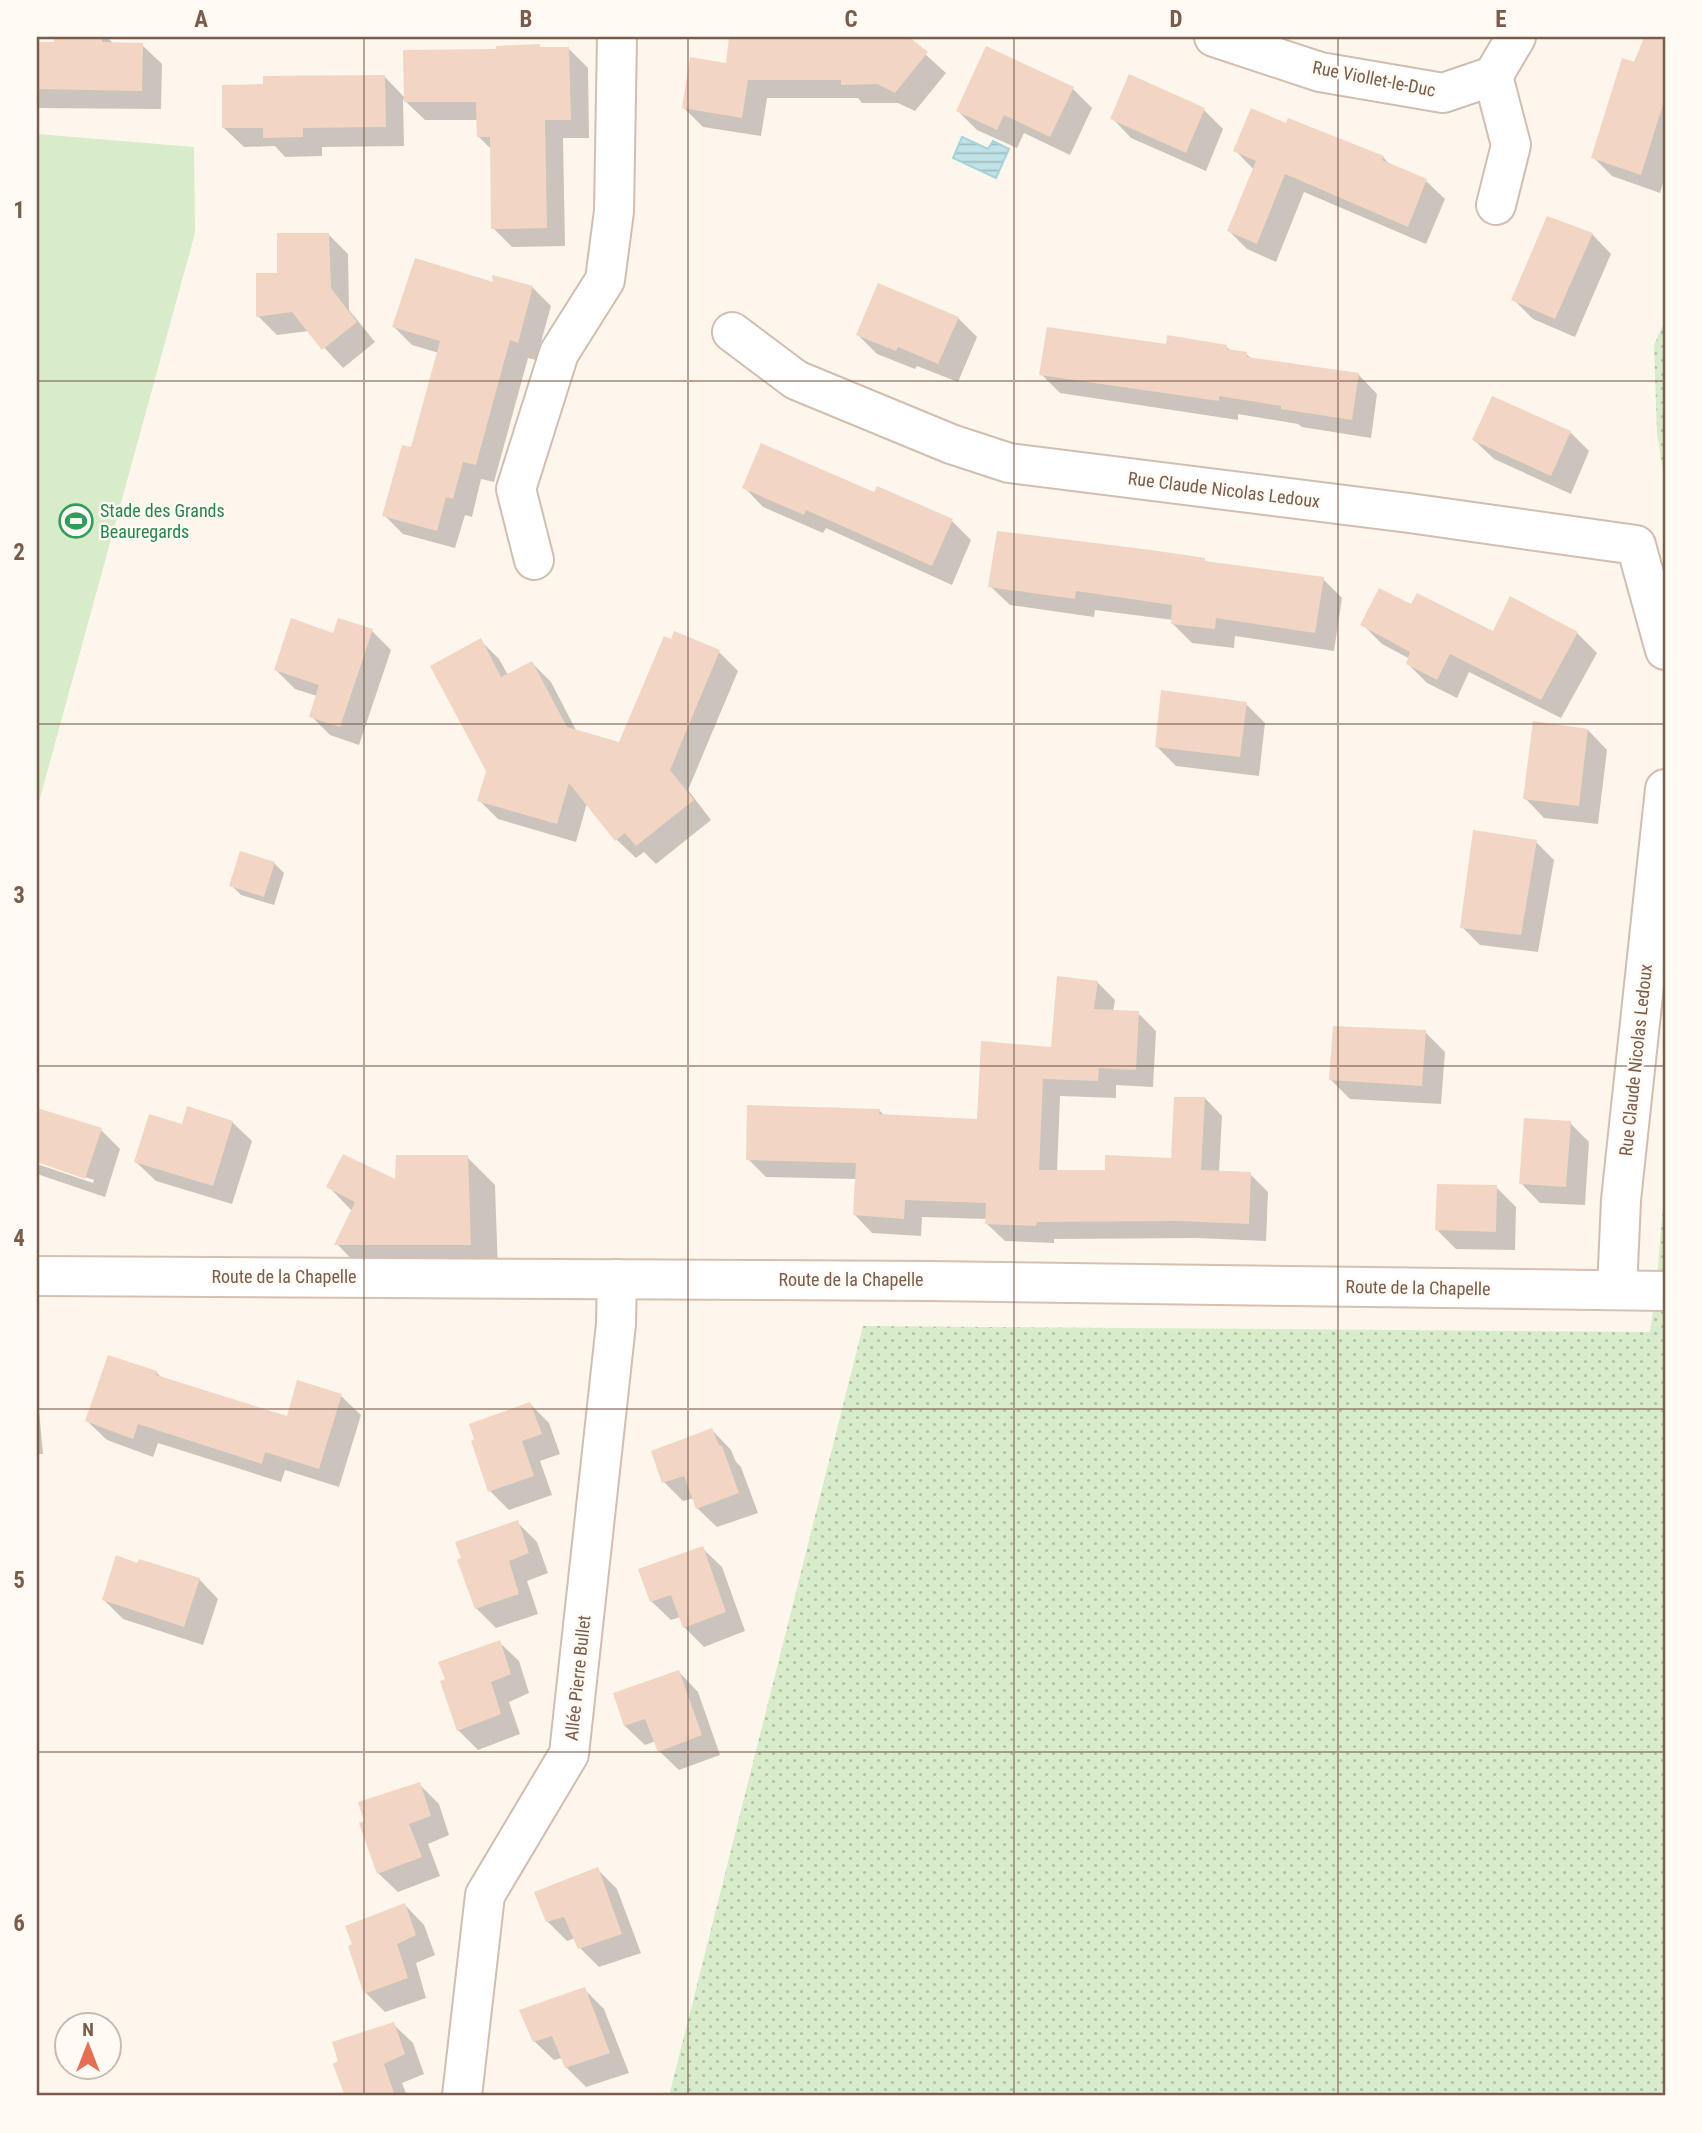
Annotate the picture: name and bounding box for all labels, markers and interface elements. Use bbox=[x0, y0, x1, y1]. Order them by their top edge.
text: A bbox=[194, 6, 208, 33]
text: B bbox=[520, 6, 532, 33]
text: C bbox=[844, 6, 858, 33]
text: D bbox=[1170, 6, 1183, 33]
text: E bbox=[1495, 6, 1507, 33]
street label: Rue Viollet-le-Duc bbox=[1311, 56, 1437, 101]
text: 1 bbox=[13, 197, 25, 224]
street label: Rue Claude Nicolas Ledoux bbox=[1127, 467, 1321, 512]
place label: Stade des Grands Beauregards bbox=[100, 500, 225, 542]
sports icon: Stade des Grands Beauregards bbox=[57, 502, 95, 540]
text: 2 bbox=[13, 539, 25, 566]
text: 3 bbox=[13, 882, 25, 909]
street label: Rue Claude Nicolas Ledoux bbox=[1615, 963, 1656, 1157]
text: 4 bbox=[13, 1225, 25, 1252]
street label: Route de la Chapelle bbox=[211, 1266, 357, 1287]
street label: Route de la Chapelle bbox=[778, 1269, 924, 1290]
street label: Route de la Chapelle bbox=[1345, 1276, 1491, 1299]
text: 5 bbox=[13, 1567, 25, 1594]
street label: Allée Pierre Bullet bbox=[560, 1614, 595, 1742]
text: 6 bbox=[13, 1910, 25, 1937]
north arrow bbox=[52, 2010, 122, 2080]
text: N bbox=[82, 2018, 94, 2041]

